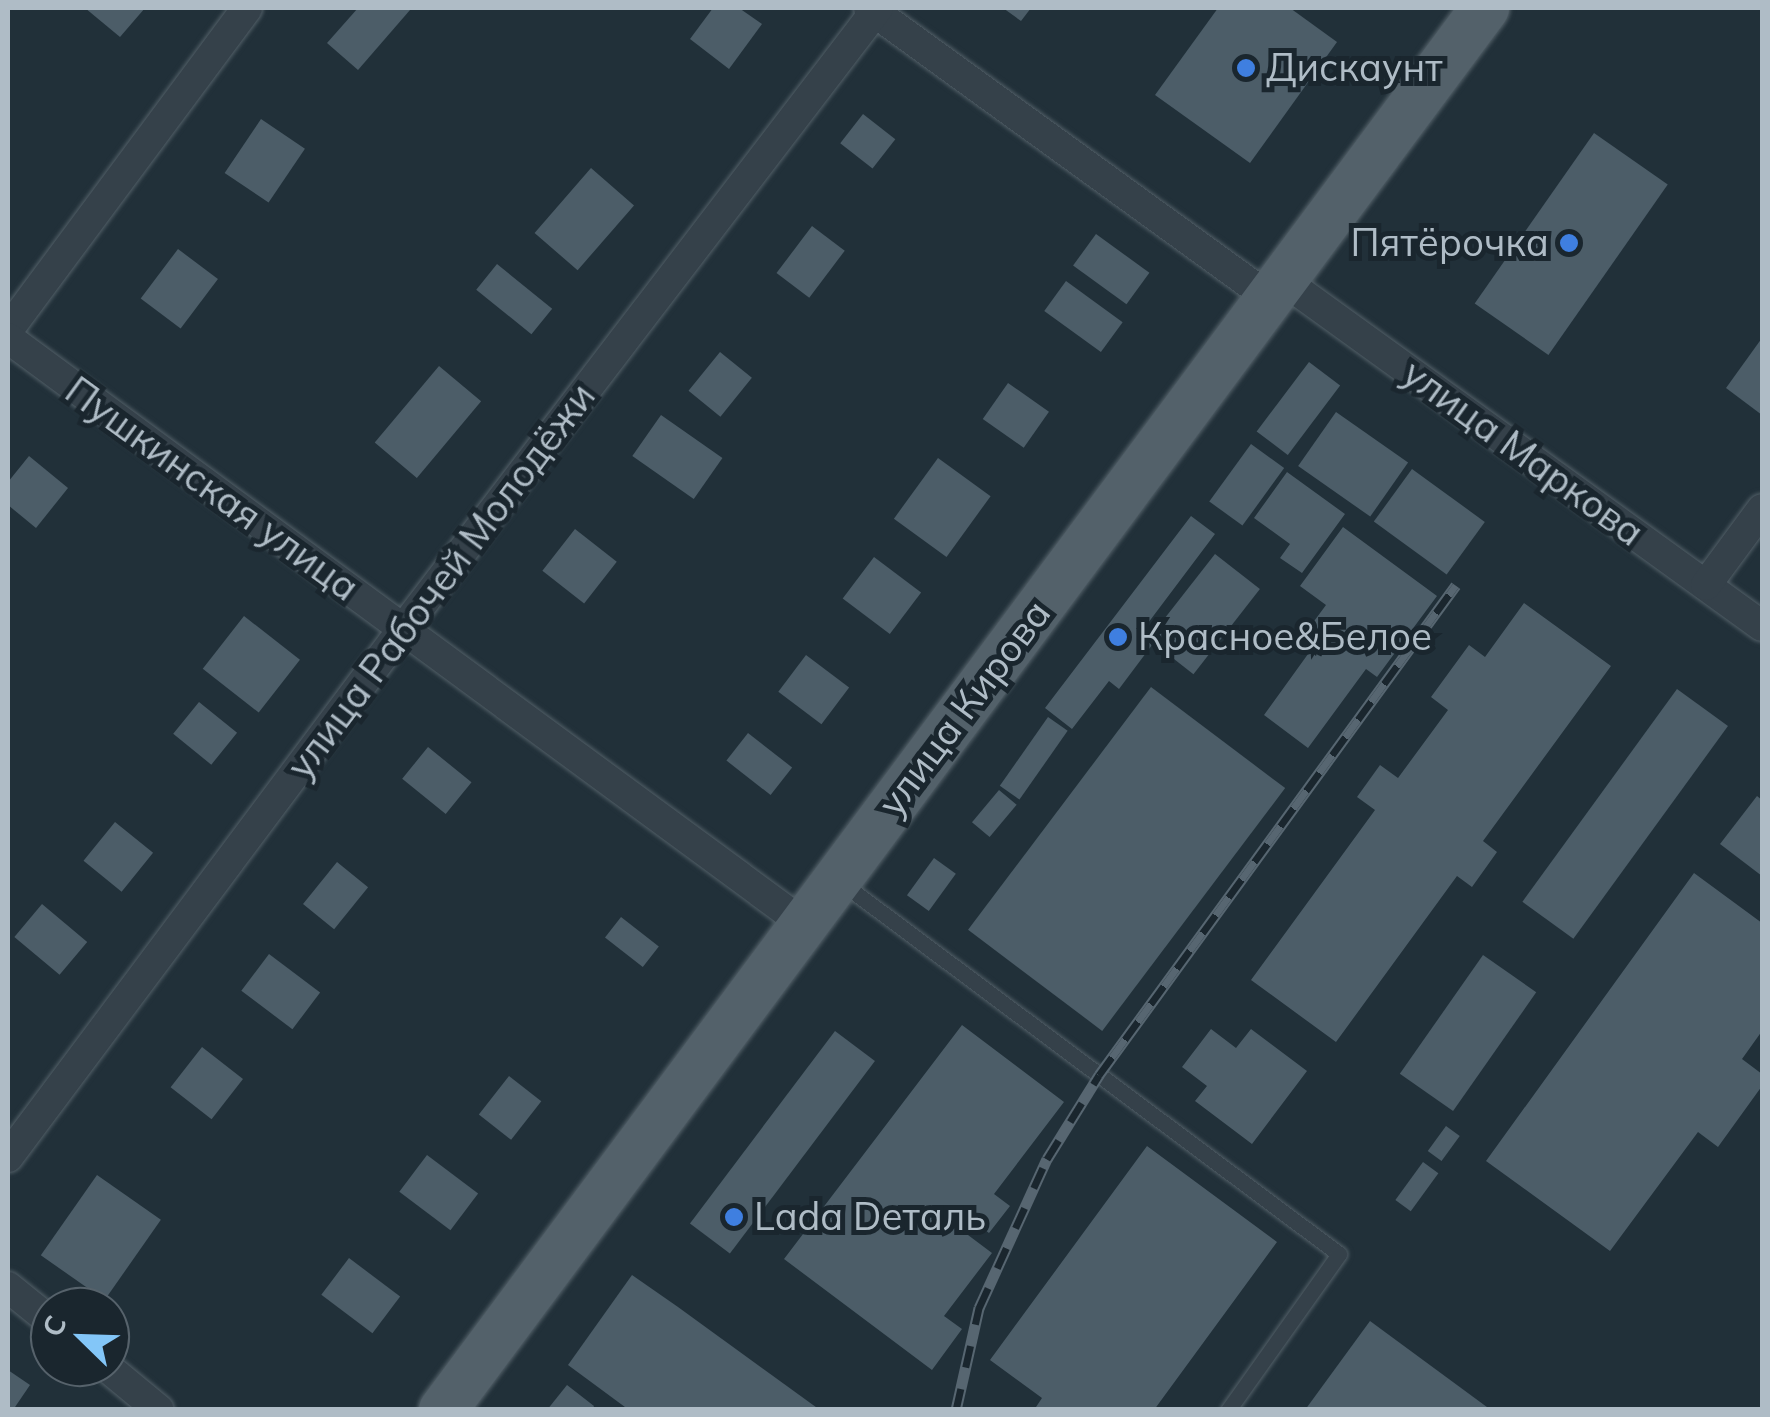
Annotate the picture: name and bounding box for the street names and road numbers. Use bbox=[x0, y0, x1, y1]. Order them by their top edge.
street label: улица Маркова bbox=[1394, 350, 1652, 556]
street label: Пушкинская улица bbox=[57, 367, 367, 611]
street label: улица Рабочей Молодёжи bbox=[277, 374, 605, 788]
street label: улица Кирова bbox=[868, 591, 1060, 825]

